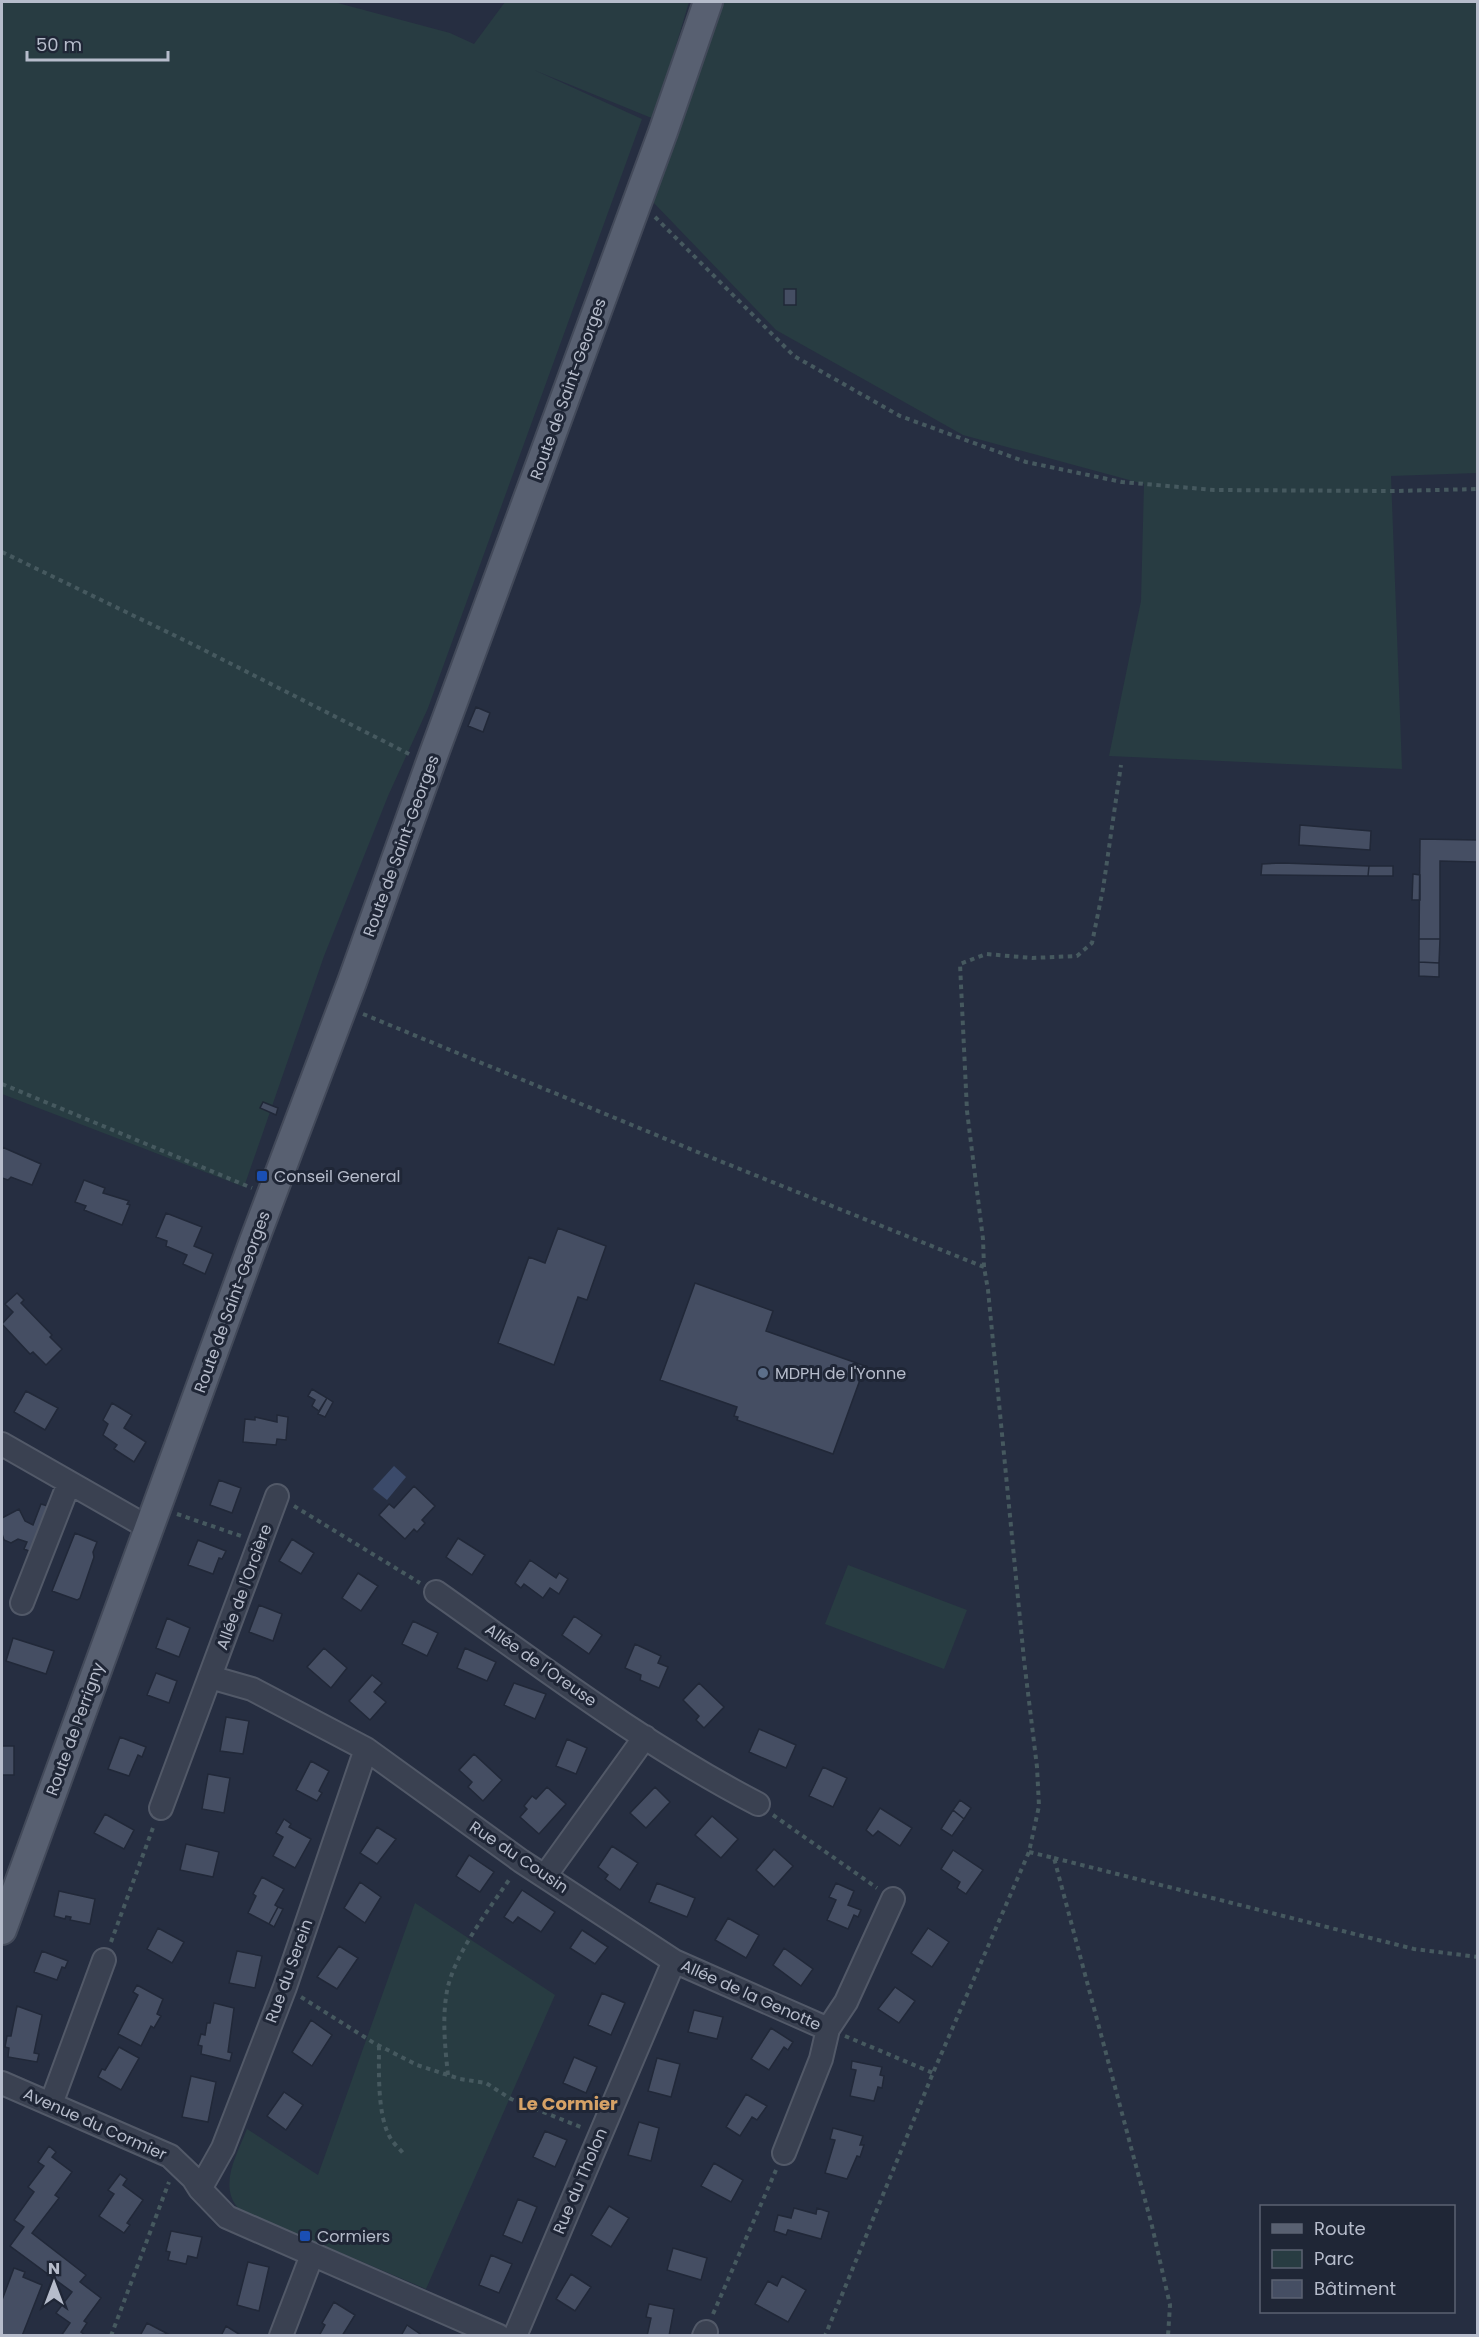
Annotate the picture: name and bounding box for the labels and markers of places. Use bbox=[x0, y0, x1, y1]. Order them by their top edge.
place label: Conseil General bbox=[274, 1165, 401, 1188]
marker: Conseil General bbox=[255, 1169, 269, 1183]
place label: MDPH de l'Yonne bbox=[775, 1362, 906, 1385]
marker: MDPH de l'Yonne bbox=[756, 1366, 770, 1380]
place label: Cormiers bbox=[317, 2225, 390, 2248]
marker: Cormiers bbox=[298, 2229, 312, 2243]

